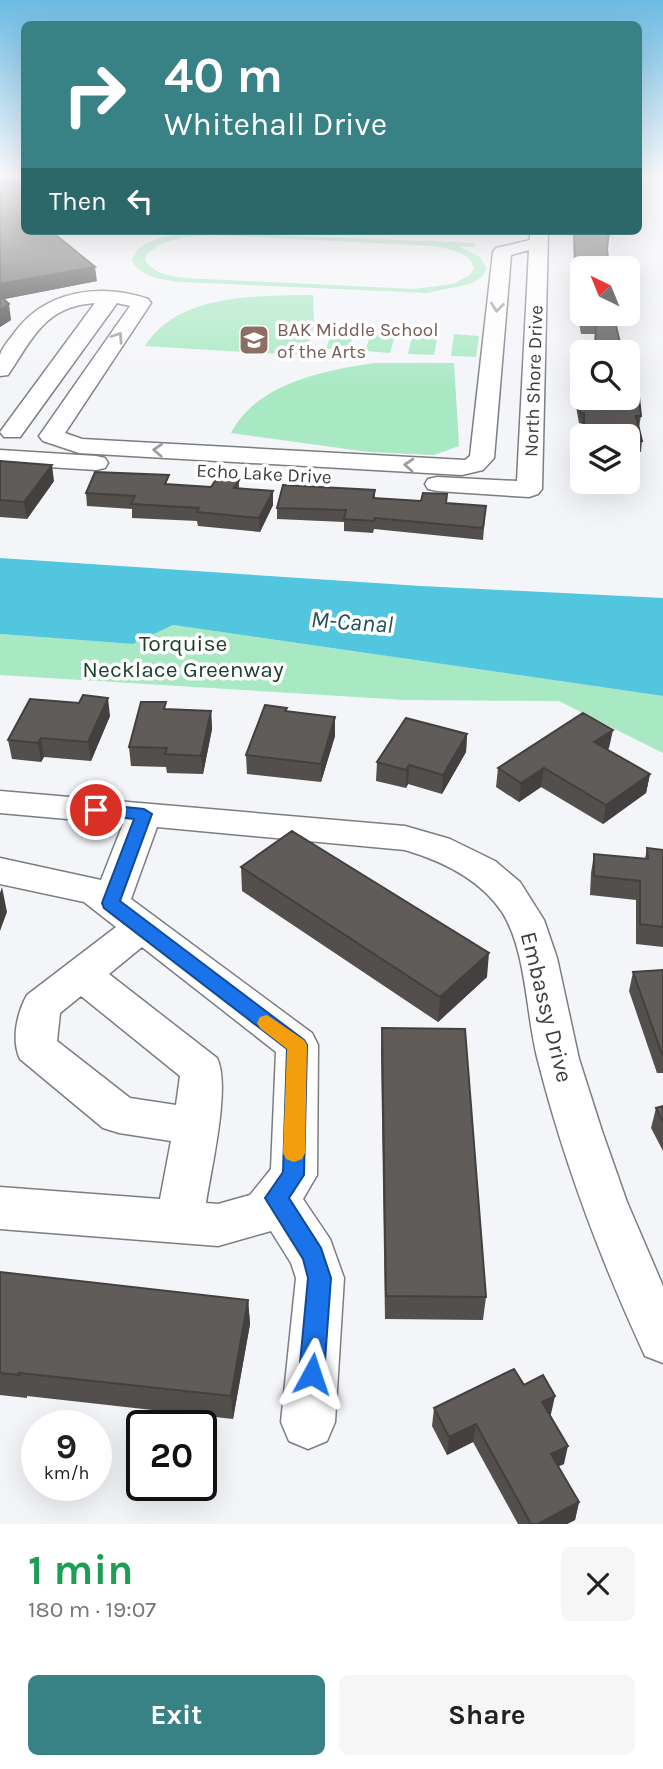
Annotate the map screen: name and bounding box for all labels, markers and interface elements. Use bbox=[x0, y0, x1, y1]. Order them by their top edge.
text: 40 m bbox=[164, 47, 283, 104]
icon: right bbox=[49, 49, 140, 140]
text: Whitehall Drive bbox=[164, 106, 387, 143]
icon: left bbox=[121, 182, 159, 220]
text: Then bbox=[49, 186, 107, 217]
north arrow bbox=[570, 256, 640, 326]
map controls bbox=[570, 256, 640, 494]
one-way arrow bbox=[489, 302, 504, 313]
street label: North Shore Drive bbox=[520, 305, 548, 457]
place label: BAK Middle School of the Arts bbox=[277, 319, 438, 363]
school or university icon: BAK Middle School of the Arts bbox=[237, 323, 271, 357]
one-way arrow bbox=[110, 332, 122, 345]
button: search bbox=[570, 340, 640, 410]
button: layers bbox=[570, 424, 640, 494]
one-way arrow bbox=[152, 443, 163, 458]
one-way arrow bbox=[403, 458, 414, 473]
street label: Echo Lake Drive bbox=[196, 459, 332, 489]
water label: M-Canal bbox=[310, 605, 394, 639]
park label: Torquise Necklace Greenway bbox=[82, 630, 284, 683]
pin bbox=[66, 780, 126, 840]
icon: arrive bbox=[77, 791, 115, 829]
street label: Embassy Drive bbox=[515, 929, 578, 1085]
position arrow bbox=[275, 1337, 349, 1411]
speed limit sign: 20 bbox=[126, 1410, 217, 1501]
text: 9 bbox=[56, 1426, 77, 1467]
text: km/h bbox=[44, 1462, 89, 1484]
text: 1 min bbox=[28, 1545, 133, 1595]
button: close bbox=[561, 1547, 635, 1621]
text: 180 m · 19:07 bbox=[28, 1596, 156, 1623]
button: Exit bbox=[28, 1675, 325, 1755]
button: Share bbox=[339, 1675, 635, 1755]

